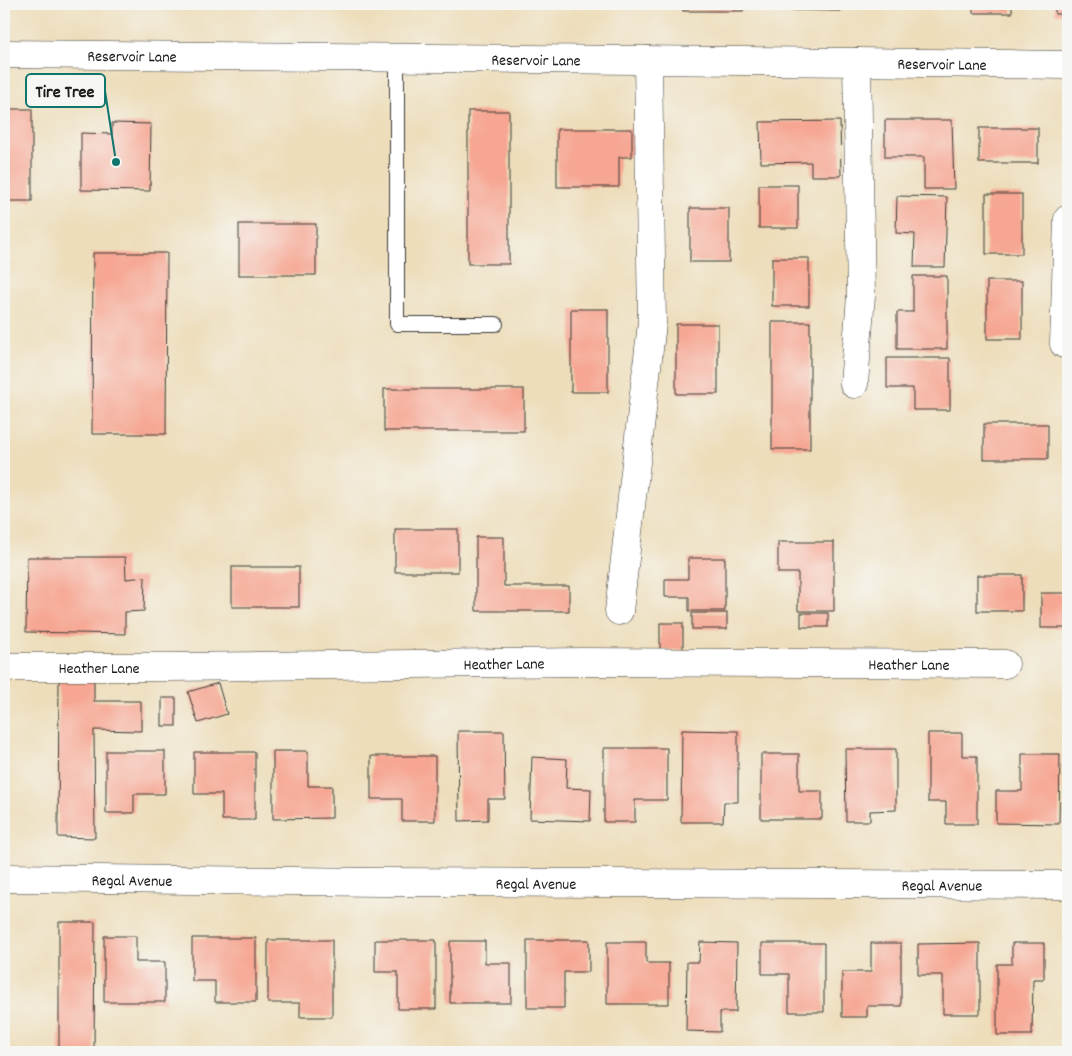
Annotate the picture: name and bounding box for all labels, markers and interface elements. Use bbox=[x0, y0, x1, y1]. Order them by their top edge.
street label: Reservoir Lane bbox=[87, 46, 177, 70]
street label: Reservoir Lane bbox=[491, 50, 581, 73]
street label: Reservoir Lane bbox=[897, 54, 987, 78]
callout: Tire Tree bbox=[26, 74, 105, 107]
text: Tire Tree bbox=[36, 81, 95, 106]
street label: Heather Lane bbox=[463, 653, 545, 677]
street label: Heather Lane bbox=[868, 654, 950, 678]
street label: Heather Lane bbox=[58, 658, 140, 681]
street label: Regal Avenue bbox=[91, 870, 172, 894]
street label: Regal Avenue bbox=[496, 874, 576, 897]
street label: Regal Avenue bbox=[902, 875, 982, 899]

